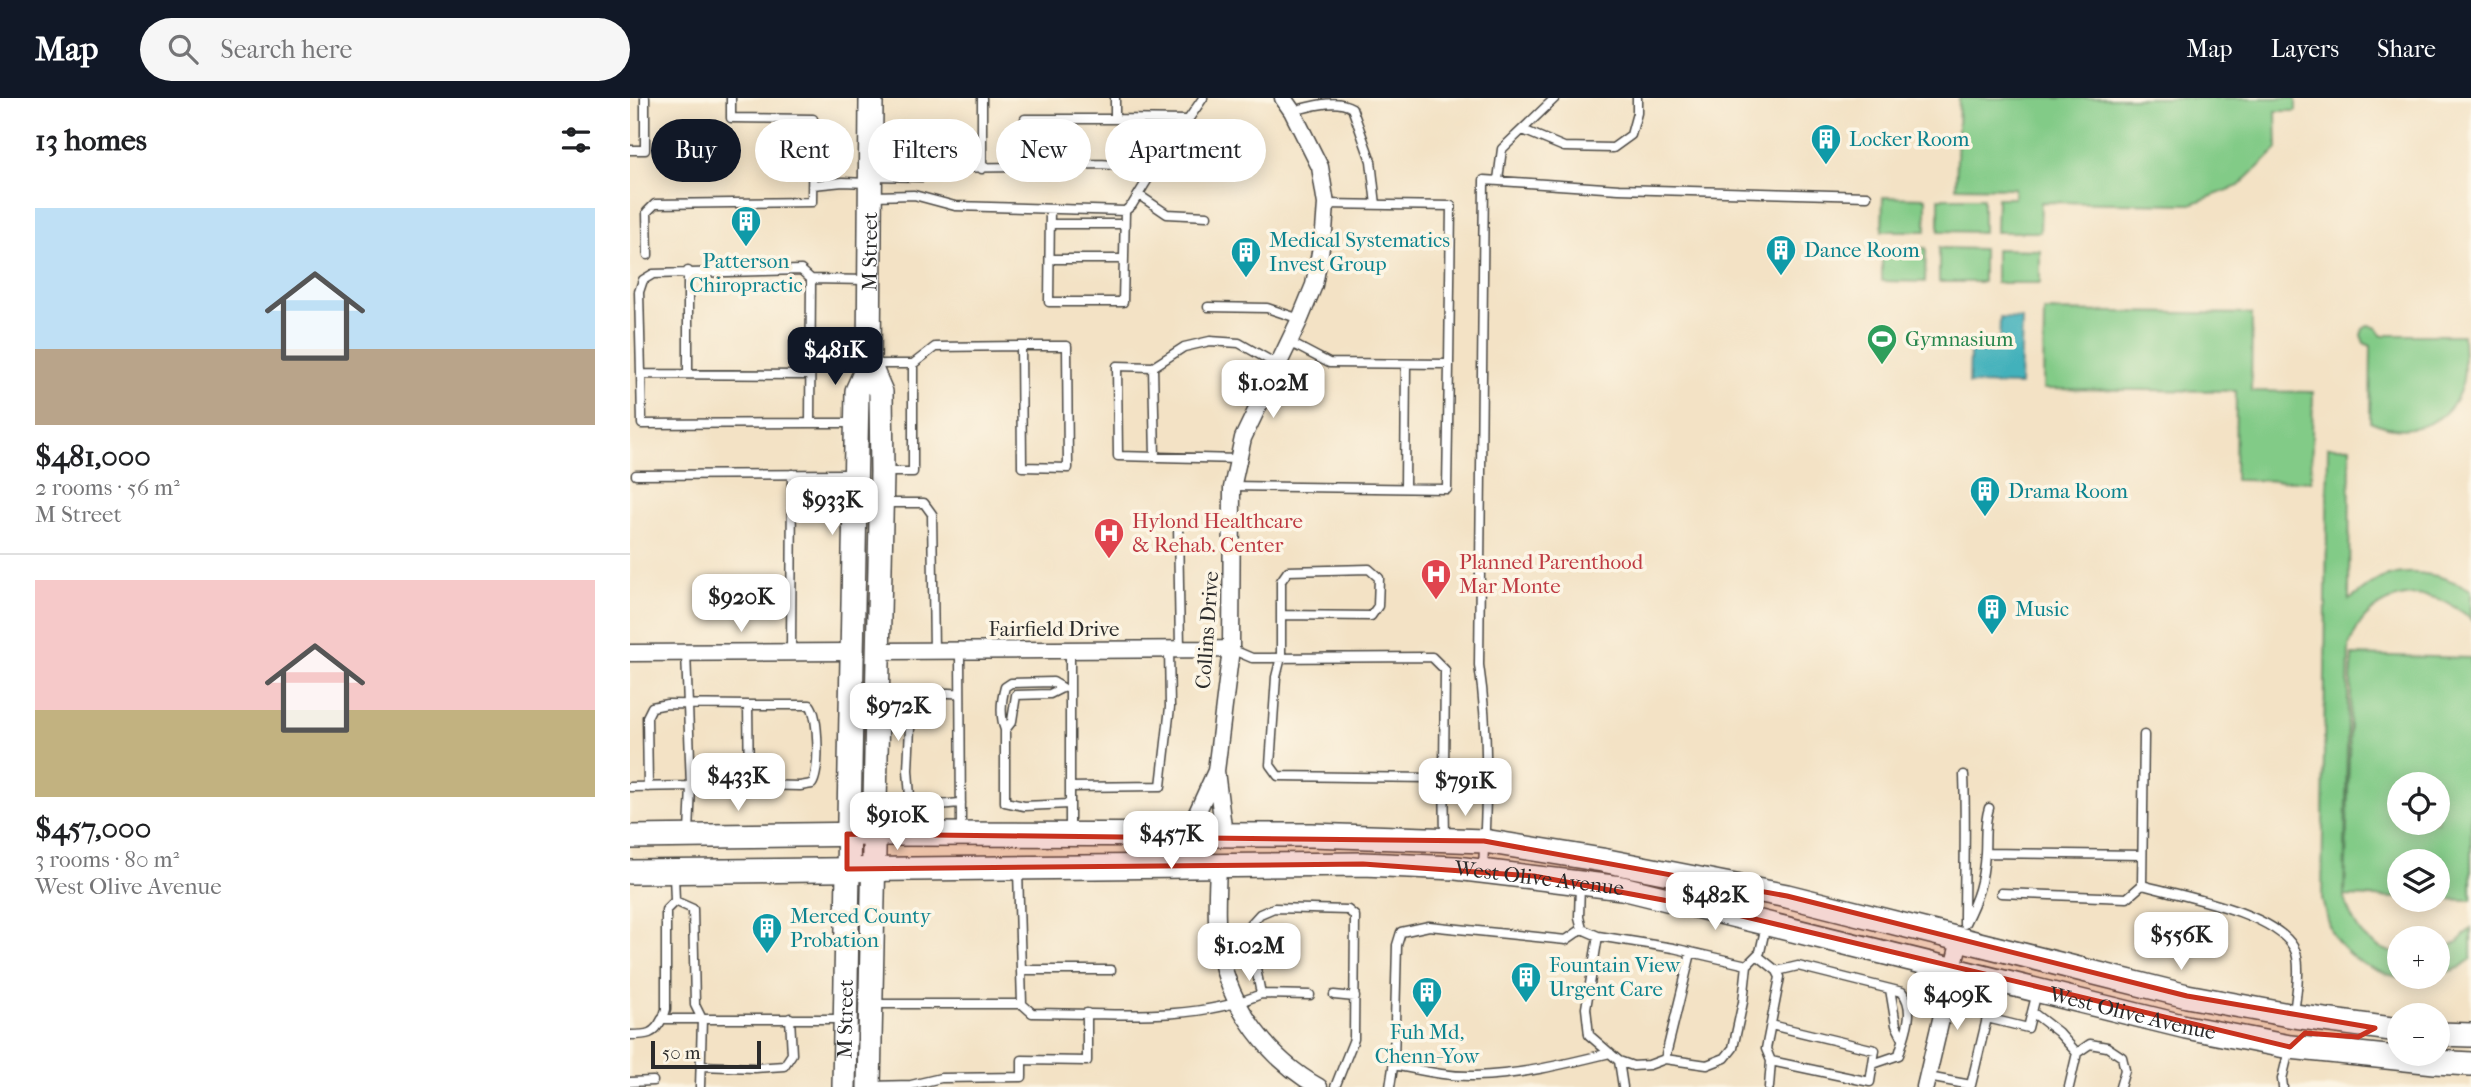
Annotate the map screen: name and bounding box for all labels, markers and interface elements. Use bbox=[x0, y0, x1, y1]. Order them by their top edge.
search box bbox=[140, 18, 630, 81]
text: Map bbox=[35, 30, 98, 69]
icon: search bbox=[164, 30, 202, 68]
text: Search here bbox=[220, 34, 352, 65]
text: Map bbox=[2187, 35, 2233, 63]
text: Layers bbox=[2271, 35, 2339, 63]
text: Share bbox=[2377, 35, 2436, 63]
chip: Buy bbox=[651, 119, 741, 182]
chip: Rent bbox=[755, 119, 854, 182]
chip: Filters bbox=[868, 119, 982, 182]
chip: New bbox=[996, 119, 1091, 182]
chip: Apartment bbox=[1105, 119, 1266, 182]
icon: filters bbox=[557, 121, 595, 159]
building icon: Locker Room bbox=[1809, 122, 1843, 166]
text: 13 homes bbox=[35, 123, 147, 158]
place label: Locker Room bbox=[1849, 127, 1970, 151]
building icon: Patterson Chiropractic bbox=[729, 204, 763, 248]
street label: M Street bbox=[858, 211, 882, 291]
place label: Medical Systematics Invest Group bbox=[1269, 228, 1450, 276]
building icon: Dance Room bbox=[1764, 233, 1798, 277]
building icon: Medical Systematics Invest Group bbox=[1229, 235, 1263, 279]
place label: Dance Room bbox=[1804, 238, 1920, 262]
place label: Patterson Chiropractic bbox=[689, 249, 803, 297]
icon: home bbox=[252, 253, 378, 379]
sports icon: Gymnasium bbox=[1865, 322, 1899, 366]
place label: Gymnasium bbox=[1905, 327, 2014, 351]
pin: $481K bbox=[786, 328, 884, 387]
text: $481K bbox=[804, 336, 866, 363]
pin: $1.02M bbox=[1216, 360, 1330, 420]
text: $1.02M bbox=[1238, 369, 1308, 396]
text: $481,000 bbox=[35, 439, 151, 474]
text: 2 rooms · 56 m² bbox=[35, 474, 180, 501]
building icon: Drama Room bbox=[1968, 474, 2002, 518]
pin: $933K bbox=[783, 478, 881, 537]
place label: Drama Room bbox=[2008, 479, 2128, 503]
text: $933K bbox=[802, 486, 862, 513]
text: M Street bbox=[35, 501, 122, 528]
place label: Hylond Healthcare & Rehab. Center bbox=[1132, 509, 1303, 557]
hospital icon: Hylond Healthcare & Rehab. Center bbox=[1092, 516, 1126, 560]
place label: Planned Parenthood Mar Monte bbox=[1459, 550, 1644, 598]
hospital icon: Planned Parenthood Mar Monte bbox=[1419, 557, 1453, 601]
street label: Collins Drive bbox=[1191, 570, 1223, 690]
pin: $920K bbox=[692, 574, 790, 634]
text: $920K bbox=[708, 583, 774, 610]
building icon: Music bbox=[1975, 592, 2009, 636]
place label: Music bbox=[2015, 597, 2069, 621]
street label: Fairfield Drive bbox=[989, 617, 1119, 641]
icon: home bbox=[252, 625, 378, 751]
pin: $972K bbox=[849, 684, 947, 743]
text: $972K bbox=[866, 692, 930, 719]
pin: $433K bbox=[689, 754, 787, 813]
pin: $791K bbox=[1416, 758, 1514, 818]
text: $433K bbox=[707, 762, 769, 789]
text: $791K bbox=[1435, 767, 1495, 794]
map controls bbox=[2387, 772, 2450, 1066]
button: locate bbox=[2387, 772, 2450, 835]
pin: $910K bbox=[848, 792, 946, 852]
text: $910K bbox=[866, 801, 928, 828]
text: $457,000 bbox=[35, 811, 151, 846]
pin: $457K bbox=[1122, 812, 1220, 871]
text: $457K bbox=[1139, 820, 1203, 847]
text: 3 rooms · 80 m² bbox=[35, 846, 179, 873]
button: layers bbox=[2387, 849, 2450, 912]
street label: West Olive Avenue bbox=[1452, 856, 1625, 900]
pin: $482K bbox=[1666, 872, 1764, 932]
text: West Olive Avenue bbox=[35, 873, 222, 900]
text: $482K bbox=[1682, 881, 1748, 908]
place label: Merced County Probation bbox=[790, 904, 932, 952]
building icon: Merced County Probation bbox=[750, 911, 784, 955]
pin: $556K bbox=[2132, 912, 2230, 972]
text: $556K bbox=[2150, 921, 2212, 948]
pin: $1.02M bbox=[1192, 924, 1306, 983]
button: + bbox=[2387, 926, 2450, 989]
text: $1.02M bbox=[1214, 932, 1284, 959]
place label: Fountain View Urgent Care bbox=[1549, 953, 1682, 1001]
building icon: Fountain View Urgent Care bbox=[1509, 960, 1543, 1004]
pin: $409K bbox=[1908, 972, 2006, 1032]
building icon: Fuh Md, Chenn-Yow bbox=[1410, 975, 1444, 1019]
street label: M Street bbox=[833, 979, 858, 1059]
text: $409K bbox=[1923, 981, 1991, 1008]
street label: West Olive Avenue bbox=[2046, 981, 2218, 1044]
button: − bbox=[2387, 1003, 2450, 1066]
place label: Fuh Md, Chenn-Yow bbox=[1375, 1020, 1480, 1068]
scale bar bbox=[651, 1038, 761, 1070]
text: 50 m bbox=[662, 1042, 701, 1064]

